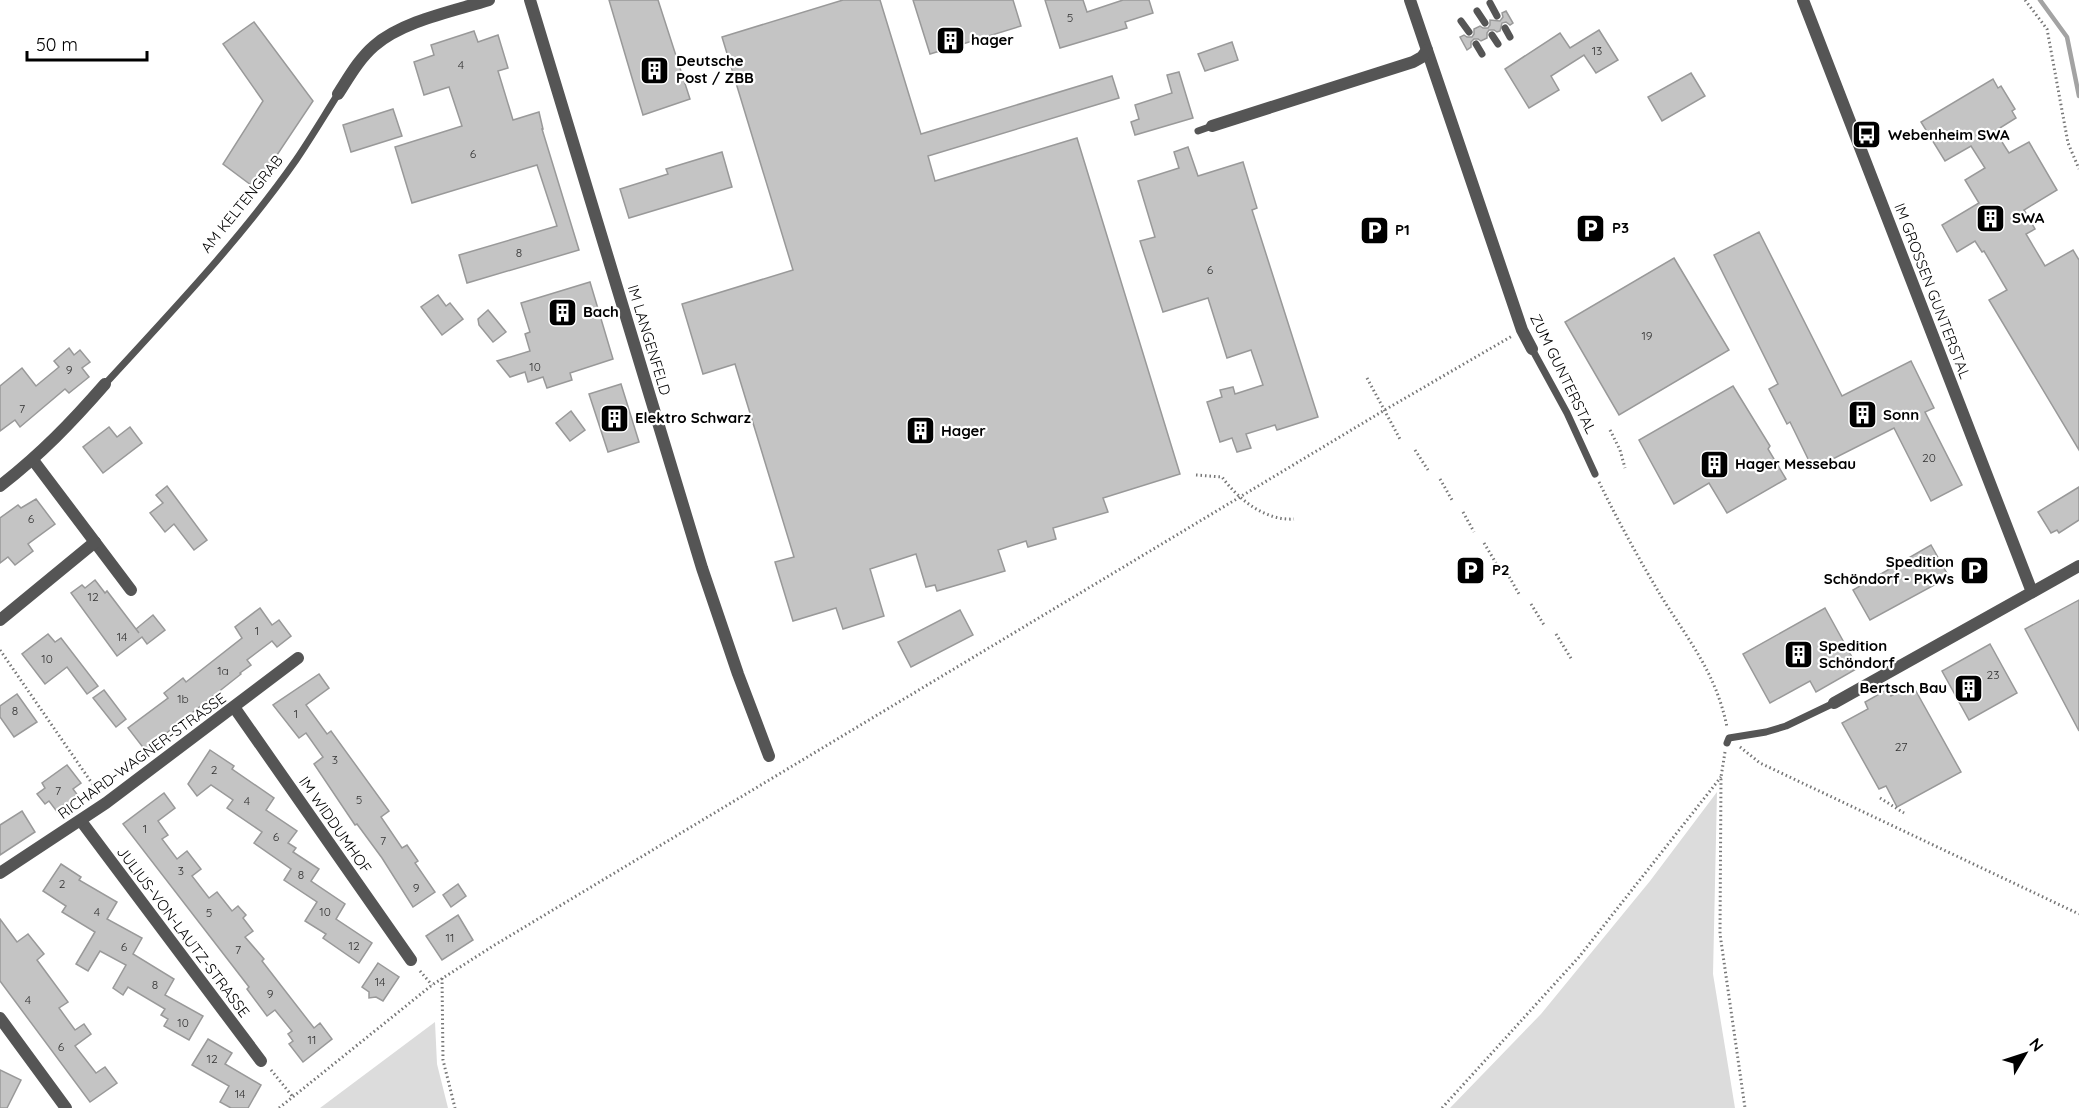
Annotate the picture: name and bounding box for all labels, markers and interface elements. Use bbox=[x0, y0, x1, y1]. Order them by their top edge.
house number: 5 bbox=[1067, 10, 1073, 25]
scale bar bbox=[27, 24, 147, 62]
building icon: hager bbox=[934, 24, 966, 56]
place label: hager bbox=[971, 30, 1014, 49]
text: 50 m bbox=[36, 33, 78, 56]
house number: 13 bbox=[1592, 43, 1602, 58]
place label: Deutsche Post / ZBB bbox=[676, 51, 754, 87]
building icon: Deutsche Post / ZBB bbox=[639, 54, 671, 86]
house number: 4 bbox=[458, 57, 464, 72]
bus stop icon: Webenheim SWA bbox=[1851, 119, 1883, 151]
place label: Webenheim SWA bbox=[1888, 125, 2010, 144]
house number: 6 bbox=[470, 146, 477, 161]
street label: AM KELTENGRAB bbox=[196, 151, 287, 256]
street label: IM GROSSEN GUNTERSTAL bbox=[1890, 200, 1975, 381]
building icon: SWA bbox=[1975, 202, 2007, 234]
place label: SWA bbox=[2012, 208, 2045, 227]
parking icon: P3 bbox=[1575, 212, 1607, 244]
parking icon: P1 bbox=[1358, 214, 1390, 246]
place label: P3 bbox=[1612, 218, 1629, 237]
place label: P1 bbox=[1395, 220, 1410, 239]
house number: 8 bbox=[516, 245, 522, 260]
house number: 6 bbox=[1207, 262, 1214, 277]
street label: IM LANGENFELD bbox=[624, 282, 675, 398]
building icon: Bach bbox=[546, 296, 578, 328]
place label: Bach bbox=[583, 302, 619, 321]
street label: ZUM GUNTERSTAL bbox=[1526, 311, 1601, 437]
house number: 19 bbox=[1641, 328, 1653, 343]
house number: 10 bbox=[529, 359, 541, 374]
house number: 9 bbox=[66, 362, 73, 377]
building icon: Sonn bbox=[1846, 399, 1878, 431]
house number: 7 bbox=[19, 401, 25, 416]
building icon: Elektro Schwarz bbox=[598, 402, 630, 434]
place label: Sonn bbox=[1883, 405, 1919, 424]
place label: Elektro Schwarz bbox=[635, 408, 751, 427]
building icon: Hager bbox=[904, 415, 936, 447]
place label: Hager bbox=[941, 421, 986, 440]
building icon: Hager Messebau bbox=[1698, 448, 1730, 480]
house number: 20 bbox=[1922, 450, 1936, 465]
place label: Hager Messebau bbox=[1735, 454, 1856, 473]
house number: 6 bbox=[28, 511, 35, 526]
place label: Spedition Schöndorf - PKWs bbox=[1824, 552, 1954, 588]
parking icon: P2 bbox=[1455, 554, 1487, 586]
parking icon: Spedition Schöndorf - PKWs bbox=[1959, 555, 1991, 587]
place label: P2 bbox=[1492, 560, 1510, 579]
house number: 12 bbox=[87, 589, 99, 604]
house number: 1 bbox=[255, 623, 259, 638]
house number: 14 bbox=[117, 629, 127, 644]
place label: Spedition Schöndorf bbox=[1819, 636, 1895, 672]
building icon: Spedition Schöndorf bbox=[1782, 639, 1814, 671]
house number: 10 bbox=[41, 651, 53, 666]
house number: 1a bbox=[217, 663, 229, 678]
house number: 23 bbox=[1987, 667, 1999, 682]
building icon: Bertsch Bau bbox=[1952, 672, 1984, 704]
place label: Bertsch Bau bbox=[1859, 678, 1947, 697]
street label: RICHARD-WAGNER-STRASSE bbox=[54, 688, 229, 823]
house number: 1b bbox=[177, 691, 189, 706]
house number: 8 bbox=[12, 703, 18, 718]
house number: 1 bbox=[294, 706, 298, 721]
house number: 27 bbox=[1895, 739, 1907, 754]
house number: 3 bbox=[332, 752, 338, 767]
house number: 2 bbox=[211, 762, 218, 777]
street label: IM WIDDUMHOF bbox=[295, 773, 376, 877]
house number: 7 bbox=[55, 783, 61, 798]
house number: 5 bbox=[356, 792, 362, 807]
house number: 4 bbox=[244, 793, 250, 808]
house number: 1 bbox=[143, 821, 147, 836]
house number: 6 bbox=[273, 829, 280, 844]
house number: 7 bbox=[380, 833, 386, 848]
street label: JULIUS-VON-LAUTZ-STRASSE bbox=[113, 842, 254, 1021]
house number: 3 bbox=[178, 863, 184, 878]
house number: 8 bbox=[298, 867, 304, 882]
house number: 2 bbox=[59, 876, 66, 891]
house number: 9 bbox=[413, 880, 420, 895]
house number: 4 bbox=[94, 904, 100, 919]
house number: 10 bbox=[319, 904, 331, 919]
house number: 5 bbox=[206, 905, 212, 920]
house number: 11 bbox=[446, 930, 454, 945]
house number: 12 bbox=[348, 938, 360, 953]
house number: 6 bbox=[121, 939, 128, 954]
house number: 7 bbox=[235, 942, 241, 957]
house number: 14 bbox=[375, 974, 385, 989]
house number: 8 bbox=[152, 977, 158, 992]
house number: 9 bbox=[267, 986, 274, 1001]
house number: 4 bbox=[25, 992, 31, 1007]
house number: 10 bbox=[177, 1015, 189, 1030]
north arrow bbox=[1995, 1024, 2055, 1084]
house number: 11 bbox=[308, 1032, 316, 1047]
text: N bbox=[2025, 1034, 2048, 1055]
house number: 6 bbox=[58, 1039, 65, 1054]
house number: 12 bbox=[206, 1051, 218, 1066]
house number: 14 bbox=[235, 1086, 245, 1101]

